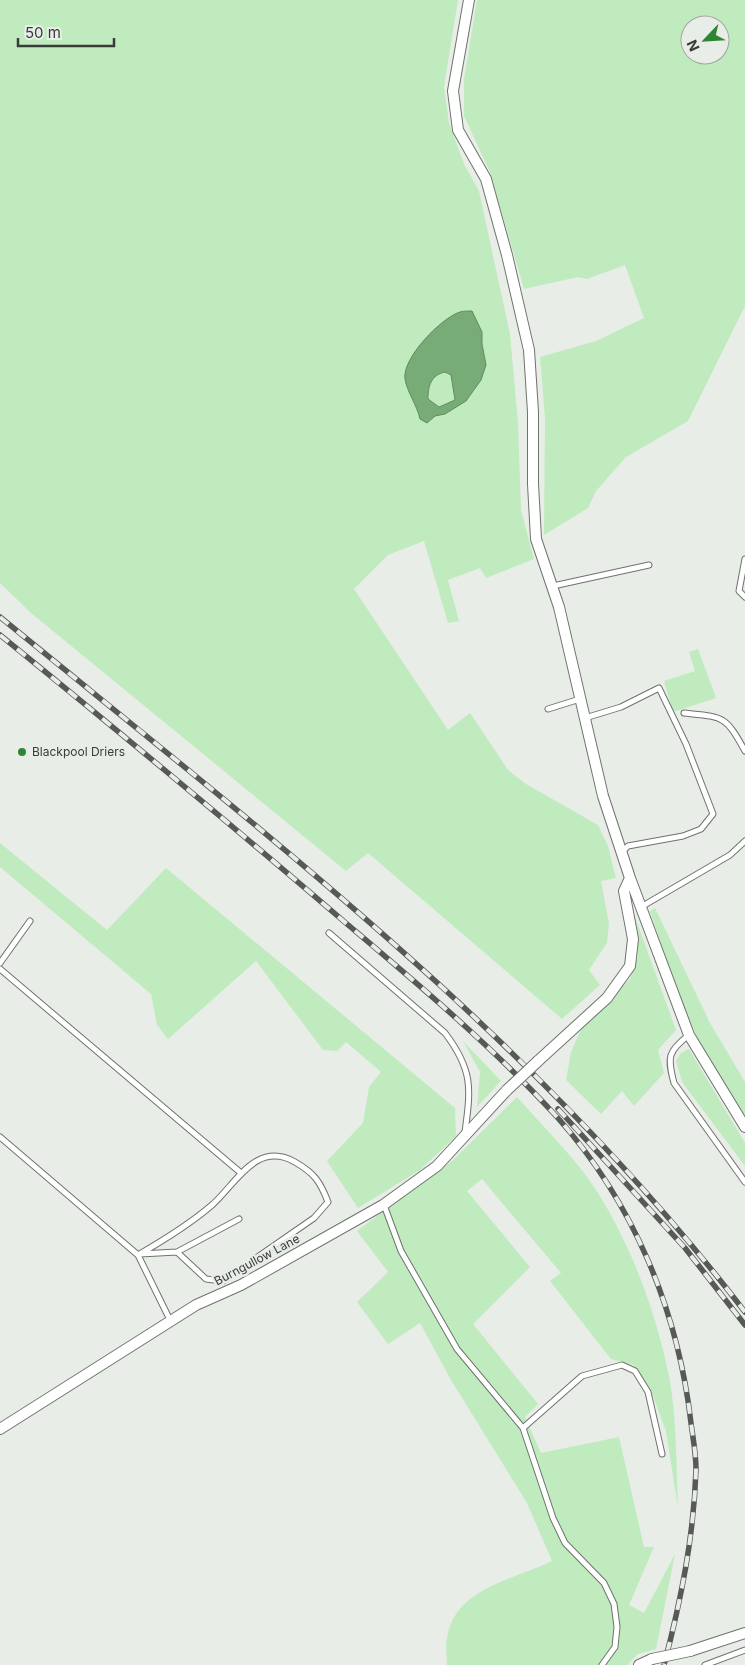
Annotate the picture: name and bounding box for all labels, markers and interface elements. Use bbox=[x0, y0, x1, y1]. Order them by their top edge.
scale bar bbox=[18, 15, 114, 47]
north arrow bbox=[680, 15, 730, 65]
text: 50 m bbox=[25, 23, 61, 42]
text: N bbox=[683, 37, 703, 54]
place label: Blackpool Driers bbox=[32, 744, 125, 759]
marker: Blackpool Driers bbox=[16, 746, 28, 758]
street label: Burngullow Lane bbox=[211, 1231, 302, 1288]

